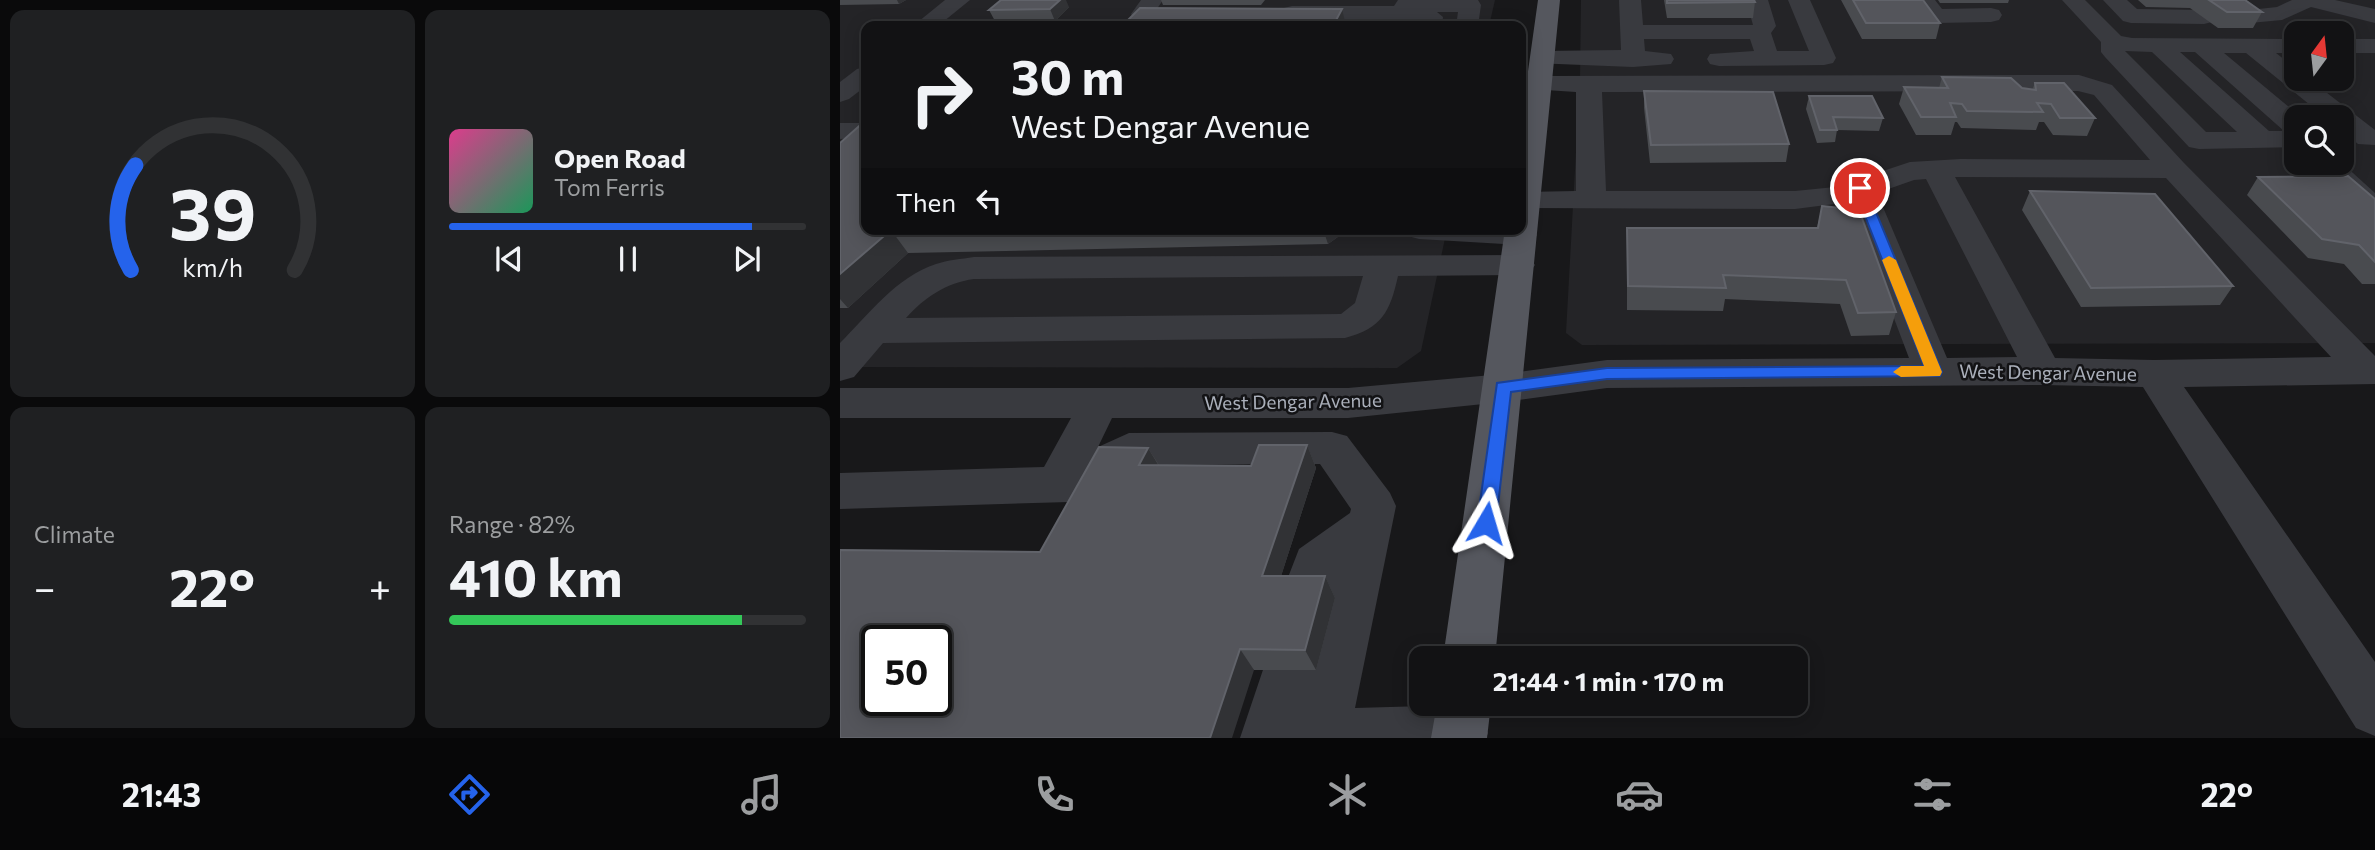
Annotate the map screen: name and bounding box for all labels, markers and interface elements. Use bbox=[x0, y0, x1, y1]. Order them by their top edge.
north arrow bbox=[2284, 21, 2354, 91]
map controls bbox=[2284, 21, 2354, 175]
text: 30 m bbox=[1011, 45, 1124, 105]
icon: right bbox=[896, 49, 987, 140]
text: West Dengar Avenue bbox=[1011, 105, 1310, 145]
button: search bbox=[2284, 105, 2354, 175]
text: Open Road bbox=[554, 142, 686, 173]
pin bbox=[1830, 158, 1890, 218]
text: 39 bbox=[169, 166, 256, 255]
icon: arrive bbox=[1841, 169, 1879, 207]
text: Tom Ferris bbox=[554, 173, 665, 201]
icon: left bbox=[970, 182, 1008, 220]
text: Then bbox=[896, 186, 956, 217]
icon: previous bbox=[490, 240, 528, 278]
icon: pause bbox=[609, 240, 647, 278]
icon: next bbox=[728, 240, 766, 278]
text: km/h bbox=[182, 252, 243, 282]
street label: West Dengar Avenue bbox=[1959, 359, 2137, 385]
street label: West Dengar Avenue bbox=[1204, 388, 1382, 414]
position arrow bbox=[1449, 486, 1523, 560]
text: Range · 82% bbox=[449, 510, 575, 538]
text: Climate bbox=[34, 520, 115, 548]
text: 410 km bbox=[449, 544, 623, 608]
text: 22° bbox=[169, 554, 255, 618]
text: − bbox=[34, 563, 56, 610]
text: + bbox=[369, 563, 391, 610]
speed limit sign: 50 bbox=[861, 625, 952, 716]
text: 21:44 · 1 min · 170 m bbox=[1493, 665, 1724, 696]
icon: directions bbox=[445, 770, 494, 819]
icon: music bbox=[737, 770, 786, 819]
icon: phone bbox=[1030, 770, 1079, 819]
icon: climate bbox=[1323, 770, 1372, 819]
icon: car bbox=[1615, 770, 1664, 819]
icon: filters bbox=[1908, 770, 1957, 819]
text: 21:43 bbox=[122, 774, 201, 814]
text: 22° bbox=[2200, 774, 2253, 814]

